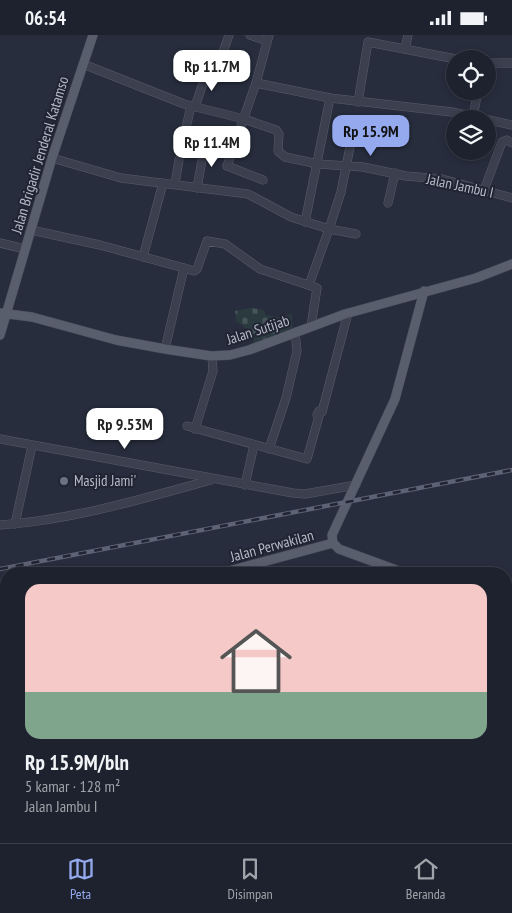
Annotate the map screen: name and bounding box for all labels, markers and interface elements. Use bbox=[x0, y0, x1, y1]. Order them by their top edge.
text: 06:54 bbox=[25, 6, 66, 30]
pin: Rp 11.7M bbox=[160, 50, 264, 92]
map controls bbox=[446, 50, 496, 160]
button: locate bbox=[446, 50, 496, 100]
text: Rp 11.7M bbox=[184, 56, 240, 76]
street label: Jalan Brigadir Jenderal Katamso bbox=[6, 74, 72, 237]
button: layers bbox=[446, 110, 496, 160]
pin: Rp 15.9M bbox=[319, 115, 423, 157]
text: Rp 15.9M bbox=[343, 121, 399, 141]
pin: Rp 11.4M bbox=[160, 125, 264, 168]
text: Rp 11.4M bbox=[184, 132, 240, 152]
street label: Jalan Jambu I bbox=[424, 169, 495, 202]
street label: Jalan Sutijab bbox=[223, 310, 292, 349]
pin: Rp 9.53M bbox=[73, 407, 177, 450]
text: Rp 9.53M bbox=[97, 414, 153, 434]
place label: Masjid Jami' bbox=[74, 471, 136, 490]
marker: Masjid Jami' bbox=[58, 475, 70, 487]
street label: Jalan Perwakilan bbox=[227, 525, 316, 566]
icon: home bbox=[211, 616, 301, 706]
text: Rp 15.9M/bln bbox=[25, 749, 129, 776]
text: 5 kamar · 128 m² bbox=[25, 776, 120, 796]
text: Jalan Jambu I bbox=[25, 796, 97, 816]
tab: Peta bbox=[67, 855, 95, 903]
tab: Disimpan bbox=[228, 855, 273, 903]
tab: Beranda bbox=[406, 855, 445, 903]

